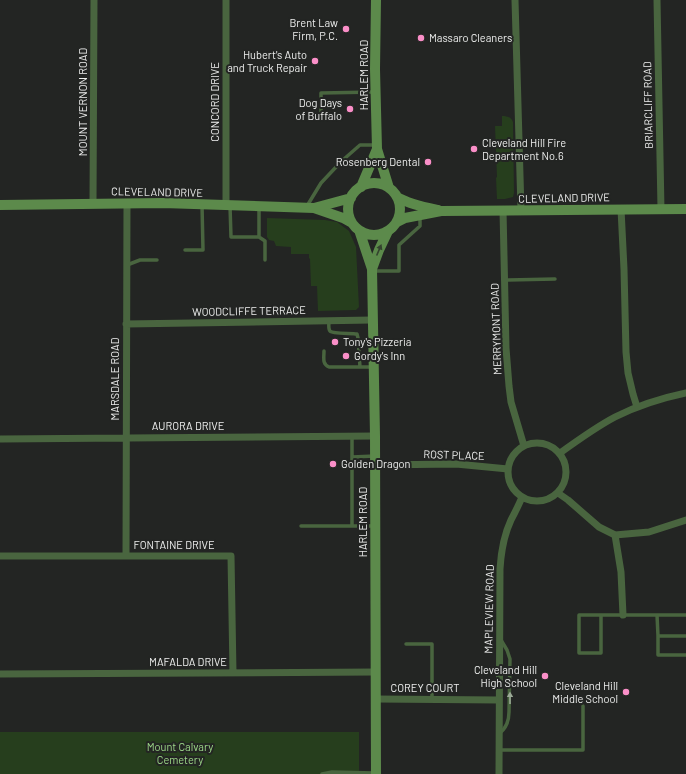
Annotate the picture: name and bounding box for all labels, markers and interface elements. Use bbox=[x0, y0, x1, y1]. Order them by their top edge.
place label: Brent Law Firm, P.C. bbox=[289, 16, 338, 42]
marker: Brent Law Firm, P.C. bbox=[341, 24, 351, 34]
place label: Massaro Cleaners bbox=[429, 31, 512, 44]
marker: Massaro Cleaners bbox=[416, 33, 426, 43]
street label: HARLEM ROAD bbox=[357, 39, 370, 110]
street label: MOUNT VERNON ROAD bbox=[76, 48, 89, 156]
place label: Hubert's Auto and Truck Repair bbox=[227, 48, 307, 74]
marker: Hubert's Auto and Truck Repair bbox=[310, 56, 320, 66]
street label: BRIARCLIFF ROAD bbox=[640, 61, 655, 149]
street label: CONCORD DRIVE bbox=[208, 62, 221, 142]
place label: Dog Days of Buffalo bbox=[296, 96, 342, 122]
marker: Dog Days of Buffalo bbox=[345, 104, 355, 114]
place label: Cleveland Hill Fire Department No.6 bbox=[482, 136, 566, 162]
marker: Cleveland Hill Fire Department No.6 bbox=[469, 144, 479, 154]
place label: Rosenberg Dental bbox=[336, 155, 420, 168]
marker: Rosenberg Dental bbox=[423, 157, 433, 167]
street label: CLEVELAND DRIVE bbox=[111, 184, 203, 199]
street label: CLEVELAND DRIVE bbox=[518, 190, 610, 205]
one-way arrow bbox=[377, 243, 383, 255]
street label: MERRYMONT ROAD bbox=[487, 283, 504, 375]
street label: WOODCLIFFE TERRACE bbox=[192, 303, 306, 318]
place label: Tony's Pizzeria bbox=[343, 335, 411, 348]
street label: MARSDALE ROAD bbox=[108, 337, 121, 421]
marker: Tony's Pizzeria bbox=[330, 337, 340, 347]
place label: Gordy's Inn bbox=[354, 349, 405, 362]
marker: Gordy's Inn bbox=[341, 351, 351, 361]
street label: AURORA DRIVE bbox=[152, 419, 225, 432]
street label: ROST PLACE bbox=[423, 447, 485, 462]
place label: Golden Dragon bbox=[341, 457, 411, 470]
marker: Golden Dragon bbox=[328, 459, 338, 469]
street label: HARLEM ROAD bbox=[356, 486, 369, 557]
street label: FONTAINE DRIVE bbox=[133, 538, 215, 551]
street label: MAPLEVIEW ROAD bbox=[481, 564, 496, 654]
street label: MAFALDA DRIVE bbox=[149, 655, 227, 668]
place label: Cleveland Hill High School bbox=[474, 663, 537, 689]
marker: Cleveland Hill High School bbox=[540, 671, 550, 681]
place label: Cleveland Hill Middle School bbox=[552, 679, 618, 705]
street label: COREY COURT bbox=[391, 681, 459, 694]
marker: Cleveland Hill Middle School bbox=[621, 687, 631, 697]
one-way arrow bbox=[507, 691, 513, 704]
park label: Mount Calvary Cemetery bbox=[147, 740, 213, 766]

